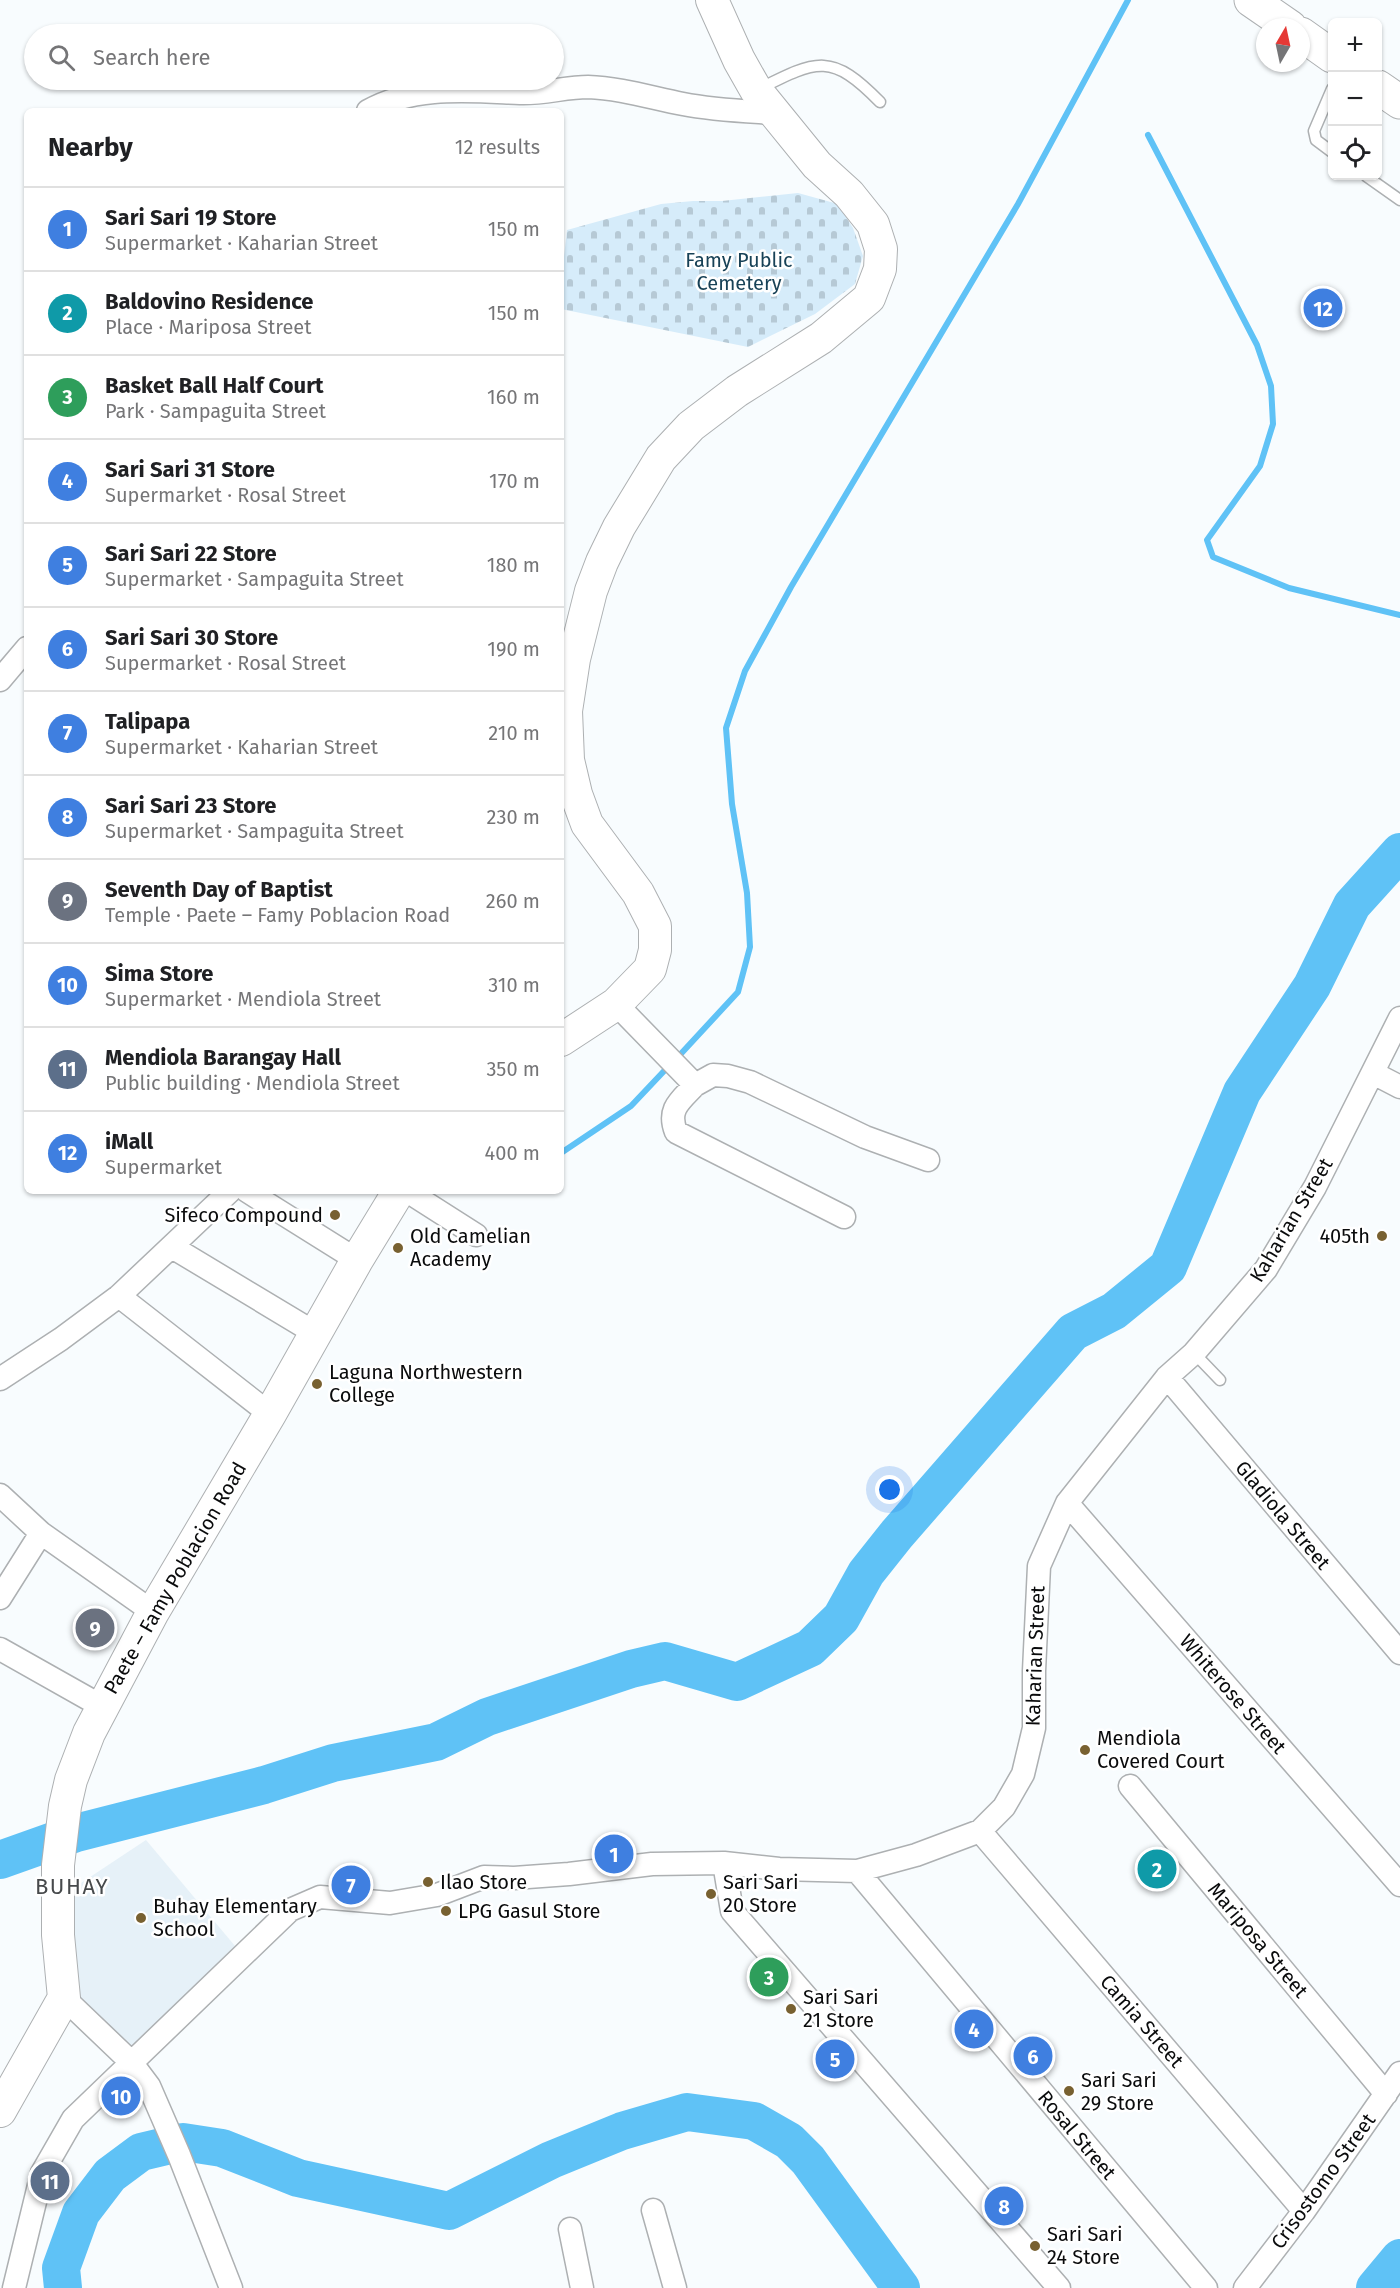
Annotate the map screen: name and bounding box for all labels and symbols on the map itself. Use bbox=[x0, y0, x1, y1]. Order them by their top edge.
north arrow bbox=[1256, 18, 1310, 72]
park label: Famy Public Cemetery bbox=[685, 248, 793, 295]
pin: 12 bbox=[1304, 286, 1342, 330]
street label: Kaharian Street bbox=[1244, 1153, 1338, 1286]
place label: Sifeco Compound bbox=[164, 1203, 323, 1227]
marker: Sifeco Compound bbox=[328, 1208, 342, 1222]
place label: Old Camelian Academy bbox=[410, 1224, 531, 1271]
place label: 405th bbox=[1319, 1224, 1370, 1248]
marker: 405th bbox=[1375, 1229, 1389, 1243]
marker: Old Camelian Academy bbox=[391, 1241, 405, 1255]
place label: Laguna Northwestern College bbox=[329, 1360, 523, 1407]
marker: Laguna Northwestern College bbox=[310, 1377, 324, 1391]
street label: Gladiola Street bbox=[1230, 1456, 1336, 1575]
street label: Paete – Famy Poblacion Road bbox=[99, 1458, 251, 1698]
your location bbox=[875, 1475, 904, 1504]
street label: Kaharian Street bbox=[1021, 1585, 1049, 1727]
pin: 9 bbox=[76, 1606, 115, 1650]
street label: Whiterose Street bbox=[1175, 1629, 1292, 1759]
place label: Mendiola Covered Court bbox=[1097, 1726, 1225, 1773]
marker: Mendiola Covered Court bbox=[1078, 1743, 1092, 1757]
pin: 1 bbox=[594, 1832, 634, 1876]
pin: 2 bbox=[1138, 1846, 1176, 1892]
pin: 7 bbox=[332, 1862, 370, 1908]
place label: Ilao Store bbox=[440, 1870, 527, 1894]
place label: Sari Sari 20 Store bbox=[723, 1870, 799, 1917]
district label: BUHAY bbox=[35, 1873, 109, 1900]
marker: Ilao Store bbox=[421, 1875, 435, 1889]
street label: Mariposa Street bbox=[1203, 1878, 1314, 2003]
marker: Sari Sari 20 Store bbox=[704, 1887, 718, 1901]
place label: Buhay Elementary School bbox=[153, 1894, 317, 1941]
place label: LPG Gasul Store bbox=[458, 1899, 600, 1923]
marker: LPG Gasul Store bbox=[439, 1904, 453, 1918]
marker: Buhay Elementary School bbox=[134, 1911, 148, 1925]
pin: 3 bbox=[750, 1954, 788, 2000]
street label: Camia Street bbox=[1095, 1970, 1189, 2073]
place label: Sari Sari 21 Store bbox=[803, 1985, 879, 2032]
marker: Sari Sari 21 Store bbox=[784, 2002, 798, 2016]
pin: 4 bbox=[954, 2006, 994, 2052]
pin: 6 bbox=[1014, 2034, 1052, 2078]
pin: 5 bbox=[816, 2036, 854, 2082]
place label: Sari Sari 29 Store bbox=[1081, 2068, 1157, 2115]
pin: 10 bbox=[102, 2074, 140, 2118]
marker: Sari Sari 29 Store bbox=[1062, 2084, 1076, 2098]
street label: Rosal Street bbox=[1033, 2086, 1122, 2185]
street label: Crisostomo Street bbox=[1266, 2108, 1381, 2253]
pin: 11 bbox=[31, 2158, 70, 2204]
pin: 8 bbox=[984, 2184, 1024, 2228]
place label: Sari Sari 24 Store bbox=[1047, 2222, 1123, 2269]
marker: Sari Sari 24 Store bbox=[1028, 2239, 1042, 2253]

